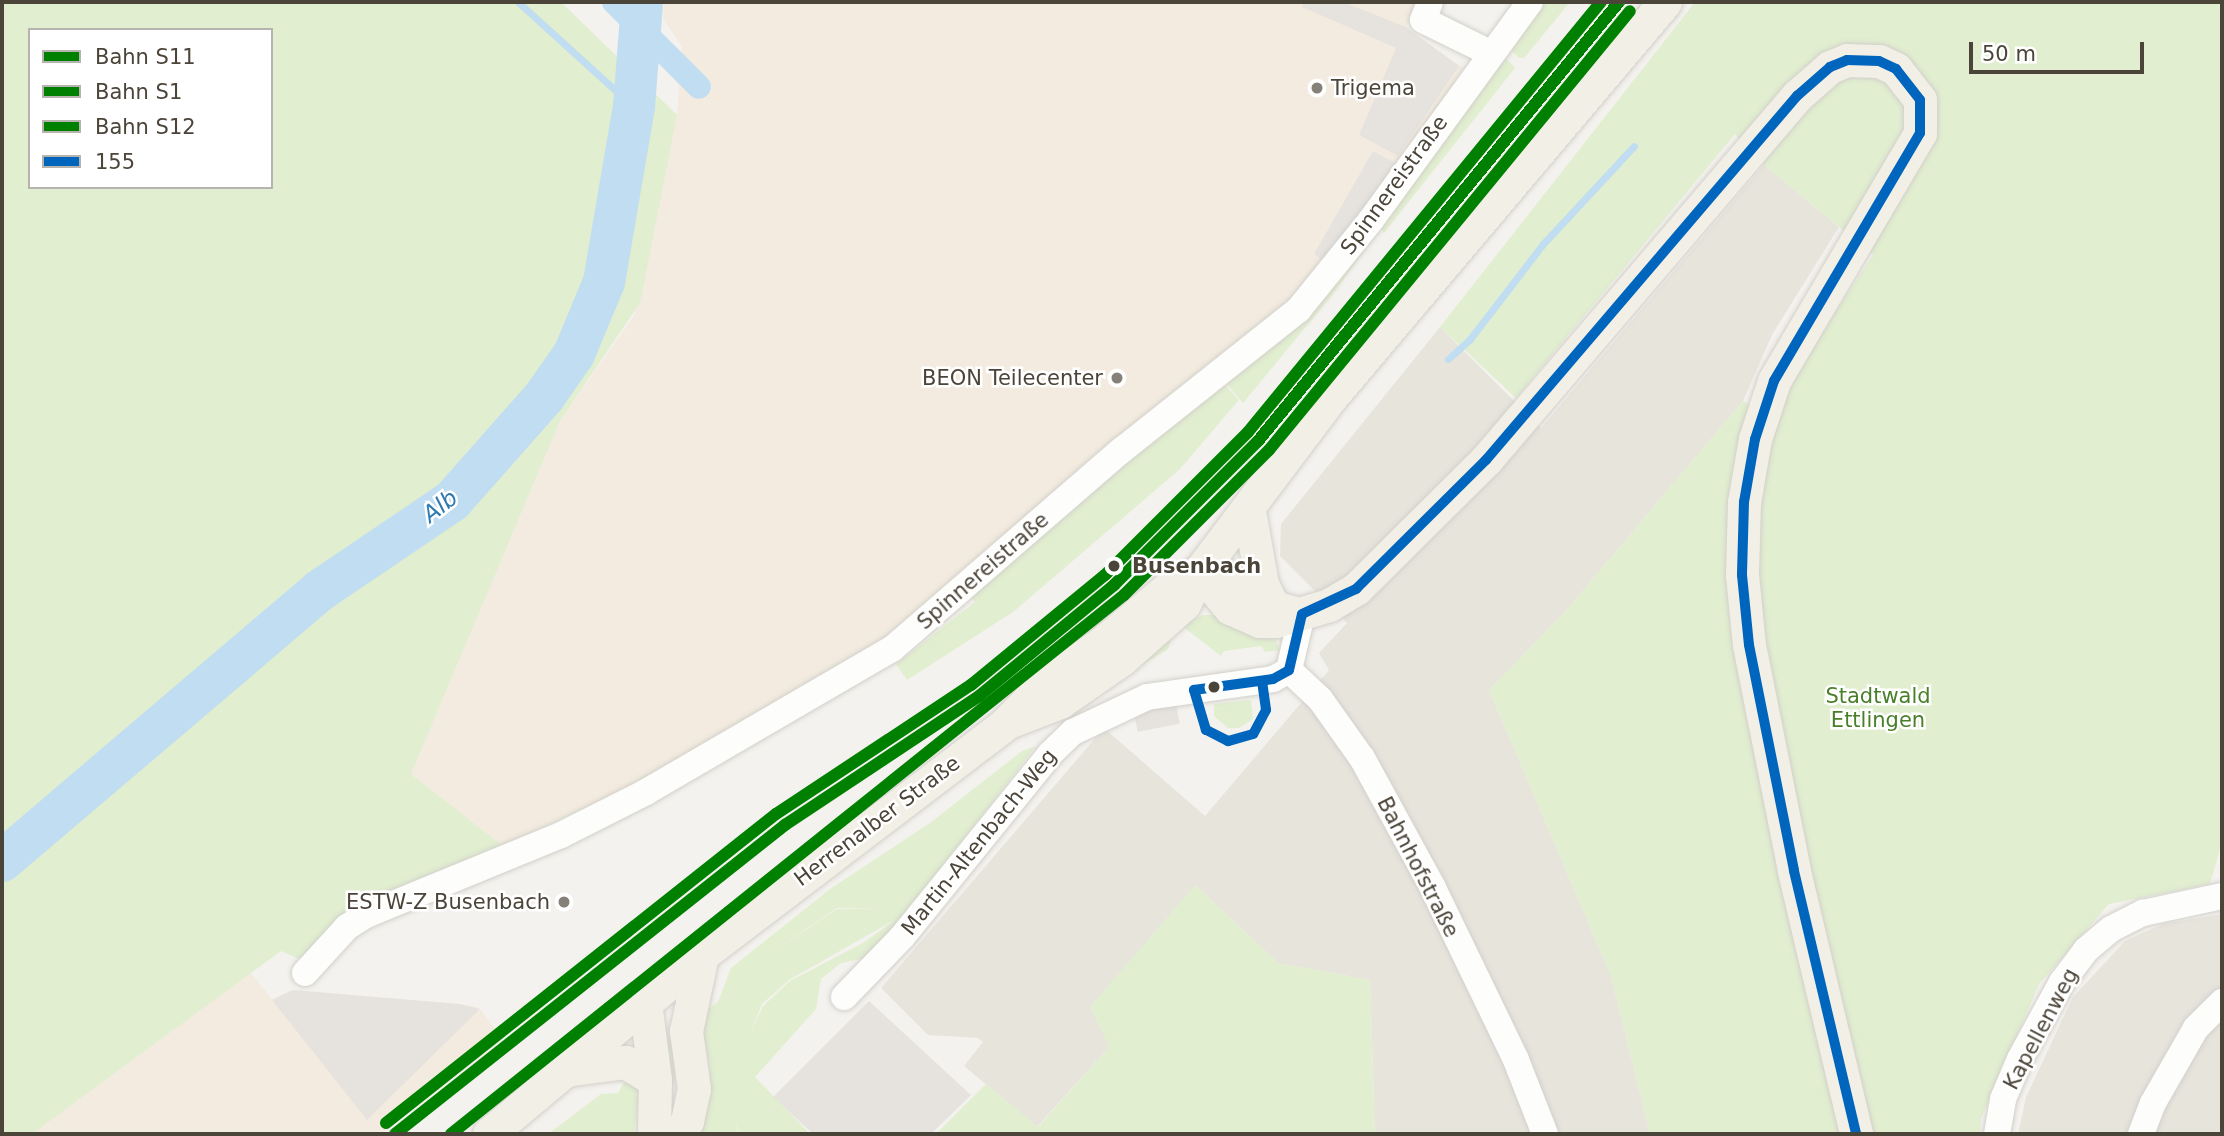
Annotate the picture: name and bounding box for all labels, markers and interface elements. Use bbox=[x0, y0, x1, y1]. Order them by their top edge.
legend bbox=[28, 28, 273, 189]
scale bar bbox=[1972, 28, 2147, 72]
text: 50 m bbox=[1982, 42, 2036, 66]
text: Bahn S11 bbox=[95, 45, 196, 69]
place label: Trigema bbox=[1331, 75, 1415, 101]
text: Bahn S1 bbox=[95, 80, 182, 104]
marker: Trigema bbox=[1309, 80, 1325, 96]
street label: Spinnereistraße bbox=[1335, 111, 1453, 259]
text: Bahn S12 bbox=[95, 115, 196, 139]
text: 155 bbox=[95, 150, 135, 174]
place label: BEON Teilecenter bbox=[922, 365, 1103, 391]
marker: BEON Teilecenter bbox=[1109, 370, 1125, 386]
water label: Alb bbox=[417, 484, 463, 528]
street label: Spinnereistraße bbox=[912, 507, 1054, 635]
place label: Busenbach bbox=[1132, 553, 1261, 579]
marker: Busenbach bbox=[1102, 554, 1126, 578]
unlabelled marker bbox=[1207, 680, 1221, 694]
park label: Stadtwald Ettlingen bbox=[1825, 683, 1931, 733]
street label: Martin-Altenbach-Weg bbox=[896, 744, 1062, 940]
street label: Herrenalber Straße bbox=[789, 750, 965, 892]
street label: Bahnhofstraße bbox=[1372, 793, 1464, 941]
place label: ESTW-Z Busenbach bbox=[346, 889, 550, 915]
marker: ESTW-Z Busenbach bbox=[556, 894, 572, 910]
street label: Kapellenweg bbox=[1998, 964, 2084, 1094]

